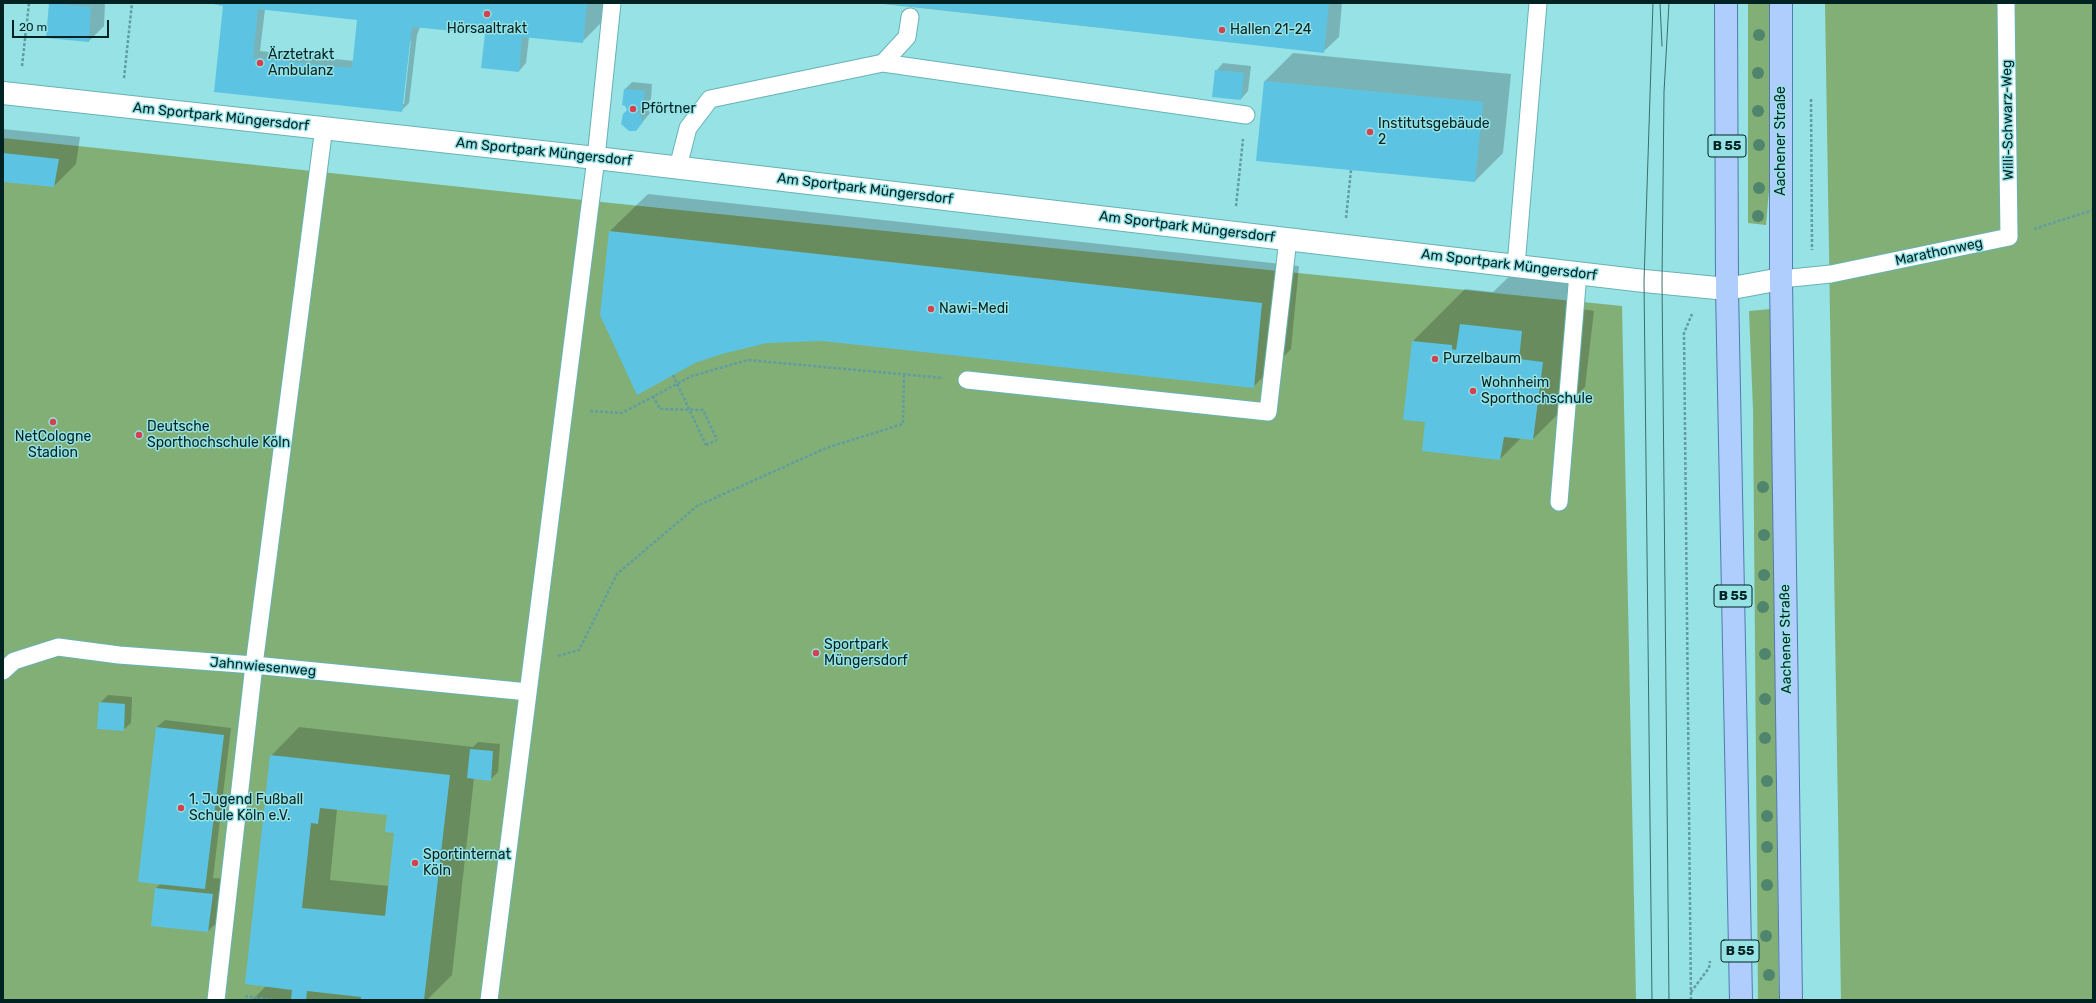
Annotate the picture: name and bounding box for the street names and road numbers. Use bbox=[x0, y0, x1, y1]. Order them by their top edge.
street label: Willi-Schwarz-Weg bbox=[1999, 60, 2017, 180]
street label: Aachener Straße bbox=[1773, 86, 1789, 196]
street label: Am Sportpark Müngersdorf bbox=[132, 99, 310, 135]
street label: Am Sportpark Müngersdorf bbox=[455, 134, 633, 170]
road number: B 55 bbox=[1708, 135, 1746, 157]
street label: Am Sportpark Müngersdorf bbox=[776, 170, 954, 208]
street label: Am Sportpark Müngersdorf bbox=[1098, 208, 1276, 246]
street label: Marathonweg bbox=[1894, 234, 1984, 270]
street label: Am Sportpark Müngersdorf bbox=[1420, 246, 1598, 284]
street label: Aachener Straße bbox=[1777, 584, 1795, 694]
road number: B 55 bbox=[1714, 585, 1752, 607]
street label: Jahnwiesenweg bbox=[209, 654, 317, 680]
road number: B 55 bbox=[1721, 940, 1759, 962]

